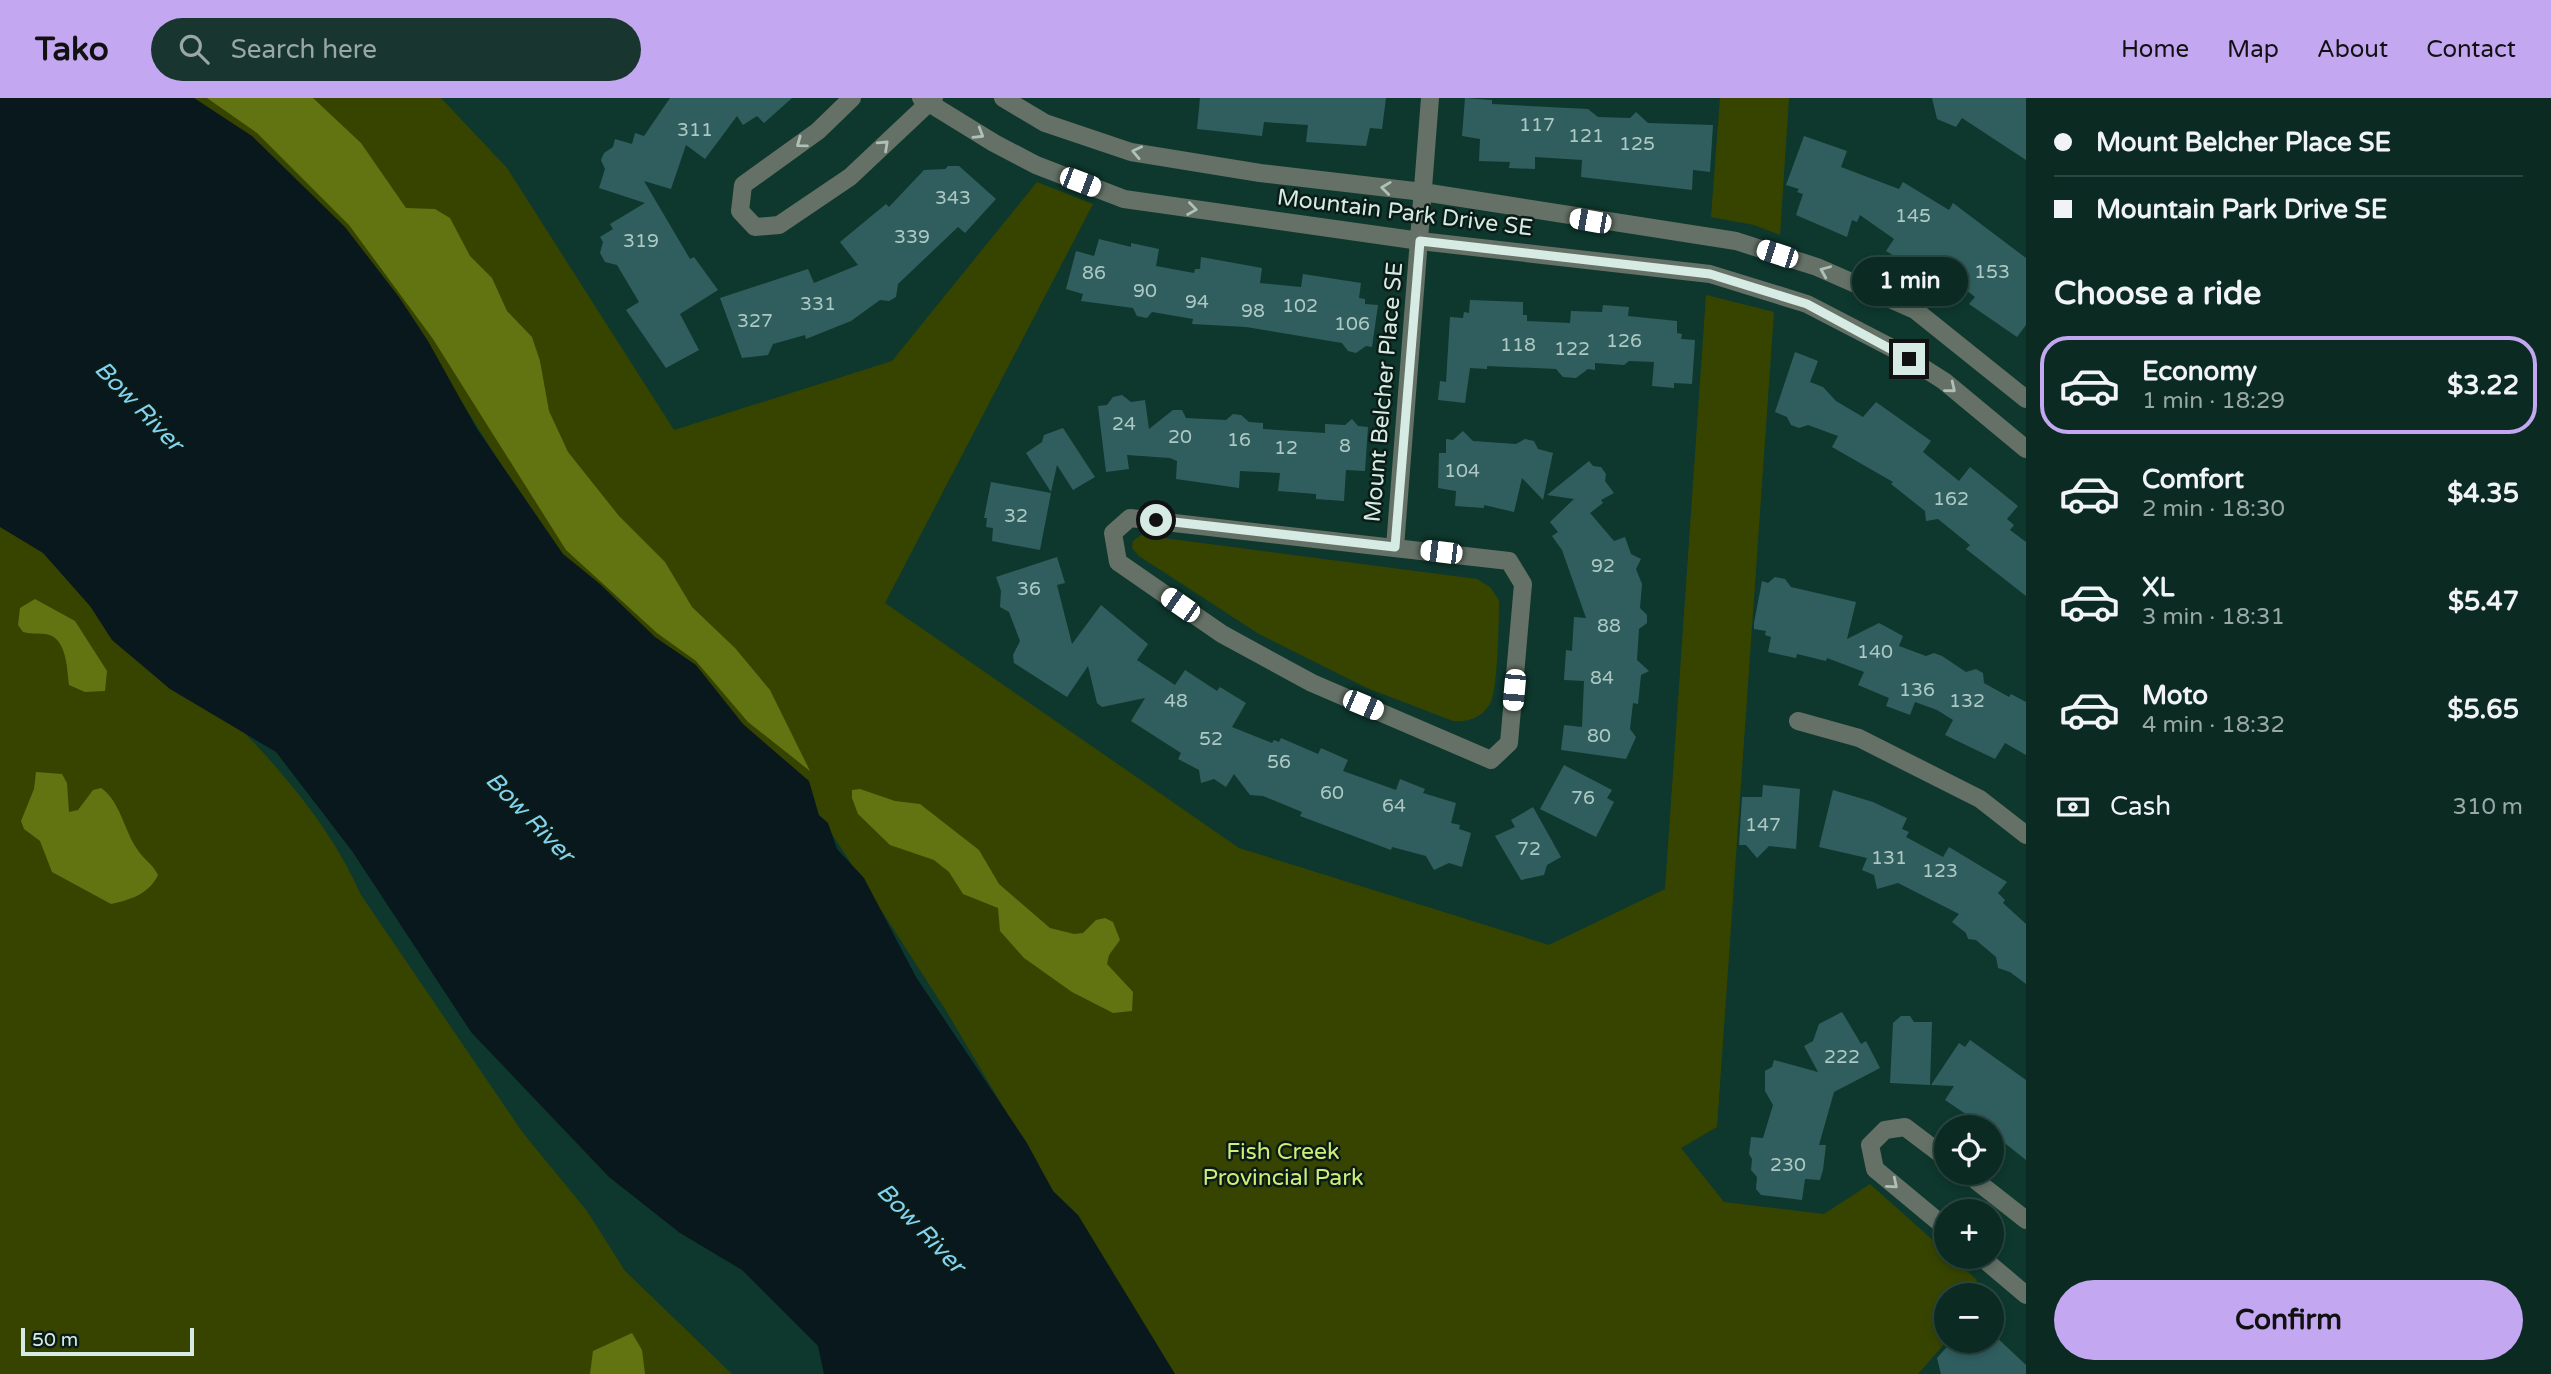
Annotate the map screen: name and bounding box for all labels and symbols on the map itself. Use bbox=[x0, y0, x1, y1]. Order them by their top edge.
house number: 117 bbox=[1519, 114, 1555, 136]
house number: 311 bbox=[677, 119, 713, 141]
house number: 121 bbox=[1568, 125, 1604, 147]
one-way arrow bbox=[972, 126, 985, 139]
house number: 125 bbox=[1619, 133, 1655, 155]
one-way arrow bbox=[796, 135, 809, 147]
one-way arrow bbox=[876, 140, 889, 153]
one-way arrow bbox=[1131, 146, 1143, 161]
car bbox=[1057, 165, 1104, 199]
one-way arrow bbox=[1381, 181, 1392, 196]
street label: Mountain Park Drive SE bbox=[1275, 183, 1534, 243]
house number: 343 bbox=[935, 187, 971, 209]
one-way arrow bbox=[1186, 201, 1198, 216]
house number: 145 bbox=[1895, 205, 1931, 227]
car bbox=[1568, 207, 1613, 235]
house number: 339 bbox=[894, 226, 930, 248]
house number: 319 bbox=[623, 230, 659, 252]
car bbox=[1754, 238, 1801, 270]
callout: 1 min bbox=[1851, 258, 1967, 306]
street label: Mount Belcher Place SE bbox=[1359, 261, 1409, 523]
house number: 153 bbox=[1974, 261, 2010, 283]
house number: 86 bbox=[1082, 262, 1106, 284]
one-way arrow bbox=[1820, 265, 1833, 279]
house number: 90 bbox=[1133, 280, 1157, 302]
house number: 94 bbox=[1185, 291, 1209, 313]
house number: 331 bbox=[800, 293, 836, 315]
house number: 102 bbox=[1282, 295, 1318, 317]
house number: 98 bbox=[1241, 300, 1265, 322]
house number: 327 bbox=[737, 310, 773, 332]
house number: 106 bbox=[1334, 313, 1370, 335]
house number: 126 bbox=[1606, 330, 1642, 352]
house number: 118 bbox=[1500, 334, 1536, 356]
house number: 122 bbox=[1554, 338, 1590, 360]
route end bbox=[1893, 343, 1925, 375]
water label: Bow River bbox=[88, 355, 191, 460]
one-way arrow bbox=[1944, 379, 1956, 392]
house number: 24 bbox=[1112, 413, 1136, 435]
house number: 20 bbox=[1168, 426, 1192, 448]
house number: 16 bbox=[1227, 429, 1251, 451]
house number: 8 bbox=[1339, 435, 1351, 457]
house number: 12 bbox=[1274, 437, 1298, 459]
house number: 104 bbox=[1444, 460, 1480, 482]
house number: 162 bbox=[1933, 488, 1969, 510]
route start bbox=[1140, 504, 1172, 536]
house number: 32 bbox=[1004, 505, 1028, 527]
car bbox=[1419, 539, 1464, 565]
house number: 92 bbox=[1591, 555, 1615, 577]
house number: 36 bbox=[1017, 578, 1041, 600]
car bbox=[1157, 584, 1204, 626]
house number: 88 bbox=[1597, 615, 1621, 637]
house number: 140 bbox=[1857, 641, 1893, 663]
house number: 84 bbox=[1590, 667, 1614, 689]
car bbox=[1502, 668, 1527, 712]
house number: 136 bbox=[1899, 679, 1935, 701]
car bbox=[1340, 687, 1387, 723]
house number: 48 bbox=[1164, 690, 1188, 712]
house number: 132 bbox=[1949, 690, 1985, 712]
house number: 80 bbox=[1587, 725, 1611, 747]
house number: 52 bbox=[1199, 728, 1223, 750]
house number: 56 bbox=[1267, 751, 1291, 773]
water label: Bow River bbox=[479, 766, 582, 871]
house number: 60 bbox=[1320, 782, 1344, 804]
house number: 76 bbox=[1571, 787, 1595, 809]
house number: 64 bbox=[1382, 795, 1406, 817]
house number: 147 bbox=[1745, 814, 1781, 836]
house number: 72 bbox=[1517, 838, 1541, 860]
house number: 131 bbox=[1871, 847, 1907, 869]
house number: 123 bbox=[1922, 860, 1958, 882]
house number: 222 bbox=[1824, 1046, 1860, 1068]
park label: Fish Creek Provincial Park bbox=[1202, 1138, 1364, 1192]
house number: 230 bbox=[1770, 1154, 1806, 1176]
one-way arrow bbox=[1885, 1176, 1898, 1188]
water label: Bow River bbox=[870, 1177, 973, 1282]
scale bar bbox=[21, 1325, 194, 1357]

